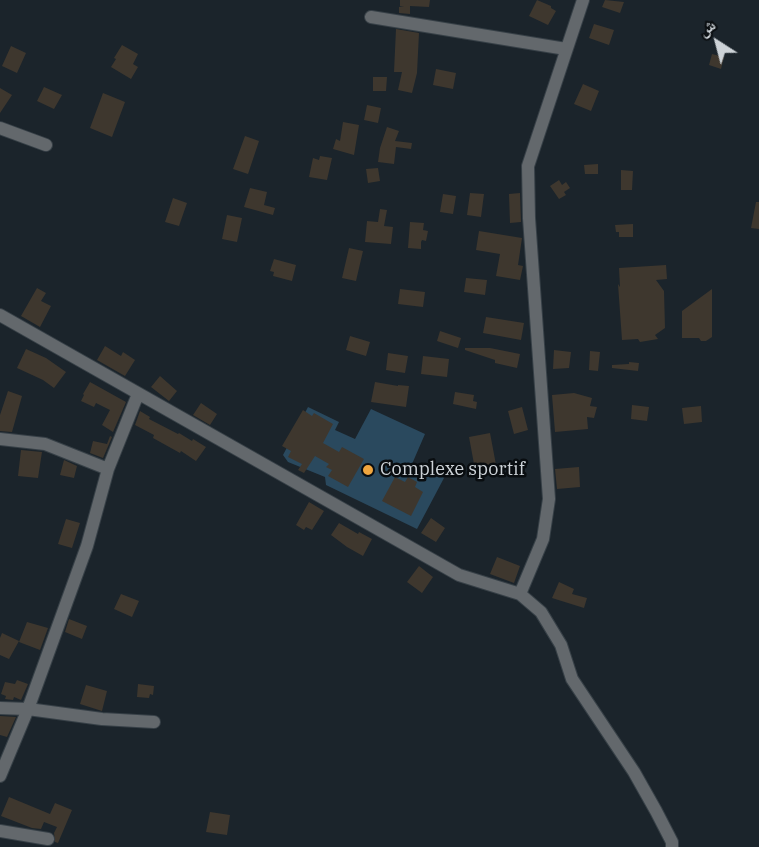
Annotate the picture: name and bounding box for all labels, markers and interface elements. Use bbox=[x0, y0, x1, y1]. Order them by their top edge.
north arrow bbox=[687, 12, 747, 72]
text: ش bbox=[694, 14, 719, 41]
place label: Complexe sportif bbox=[380, 459, 525, 481]
marker: Complexe sportif bbox=[361, 463, 375, 477]

